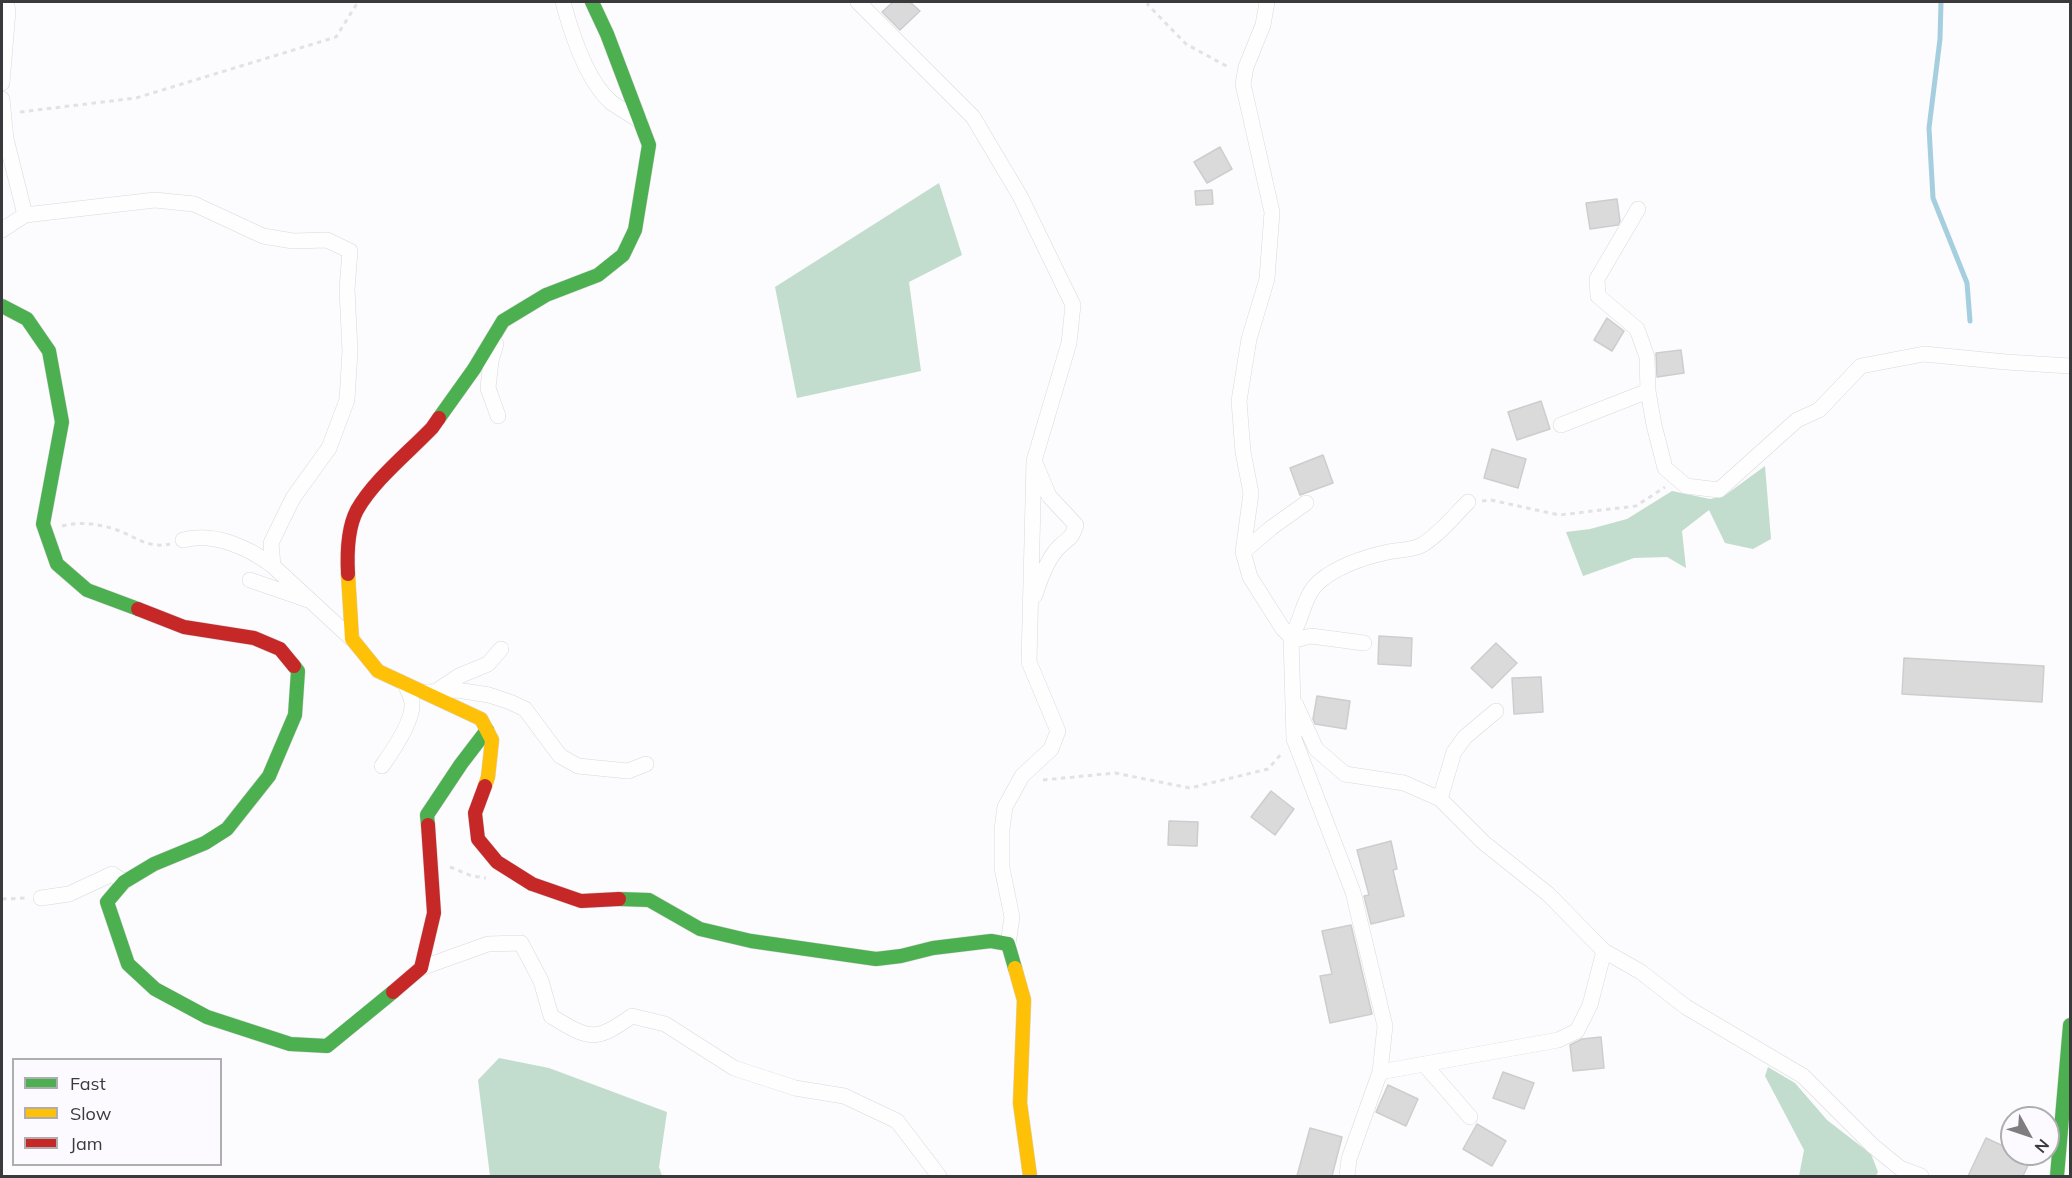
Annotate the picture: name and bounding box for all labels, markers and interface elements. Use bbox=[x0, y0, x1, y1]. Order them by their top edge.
legend bbox=[12, 1058, 222, 1166]
text: Fast bbox=[70, 1072, 106, 1095]
text: Slow bbox=[70, 1102, 111, 1125]
north arrow bbox=[2000, 1106, 2060, 1166]
text: Jam bbox=[70, 1132, 103, 1155]
text: N bbox=[2031, 1135, 2054, 1157]

